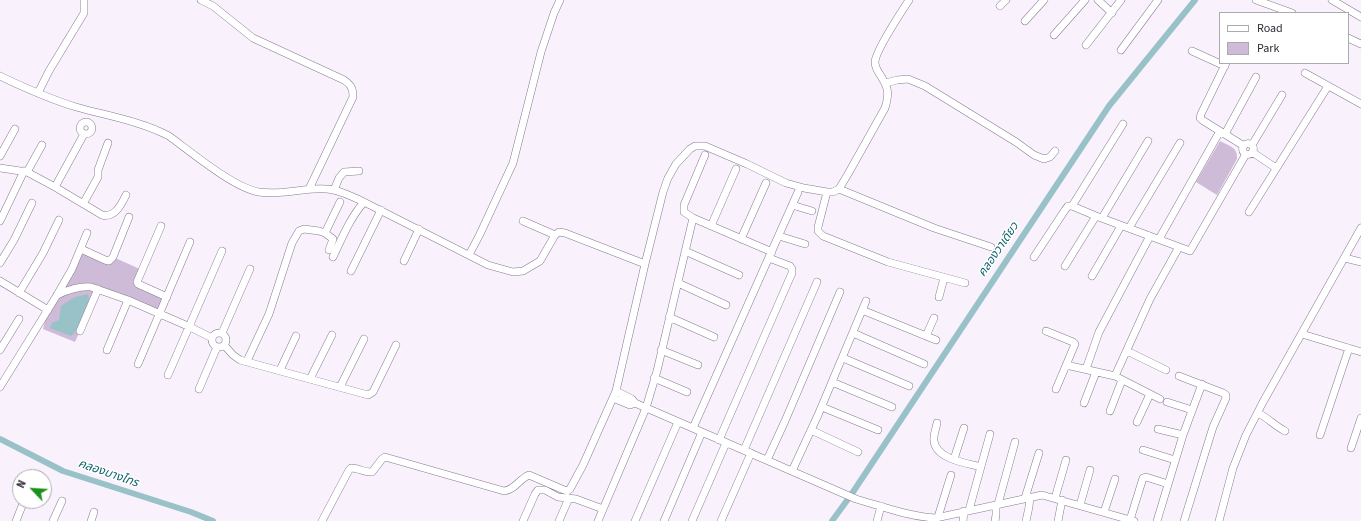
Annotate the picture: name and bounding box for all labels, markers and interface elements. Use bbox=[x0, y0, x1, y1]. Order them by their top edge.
legend bbox=[1219, 12, 1349, 64]
text: Road bbox=[1257, 20, 1283, 37]
text: Park bbox=[1257, 40, 1279, 57]
water label: คลองวาเดียว bbox=[976, 220, 1022, 280]
water label: คลองบางไทร bbox=[76, 457, 140, 491]
north arrow bbox=[12, 469, 52, 509]
text: N bbox=[13, 478, 30, 491]

